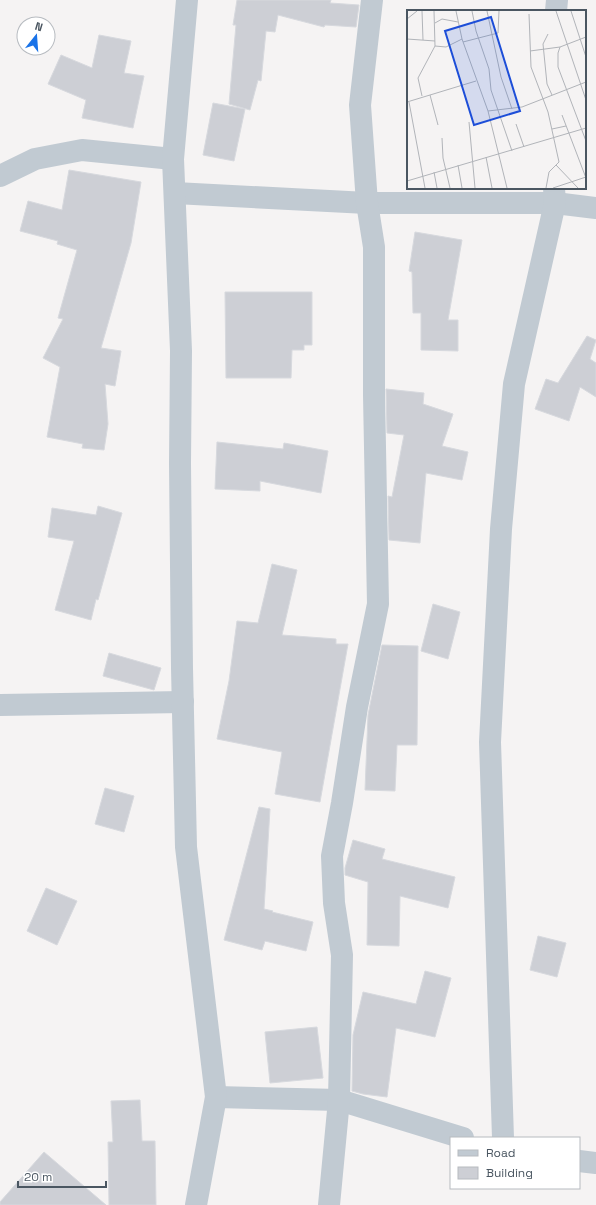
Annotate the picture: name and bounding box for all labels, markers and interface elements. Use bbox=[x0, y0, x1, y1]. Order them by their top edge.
inset map bbox=[407, 10, 586, 189]
north arrow bbox=[16, 16, 56, 56]
text: N bbox=[33, 19, 44, 34]
legend bbox=[450, 1137, 580, 1189]
text: Road bbox=[486, 1145, 515, 1161]
scale bar bbox=[18, 1163, 106, 1189]
text: Building bbox=[486, 1165, 533, 1181]
text: 20 m bbox=[24, 1169, 52, 1185]

